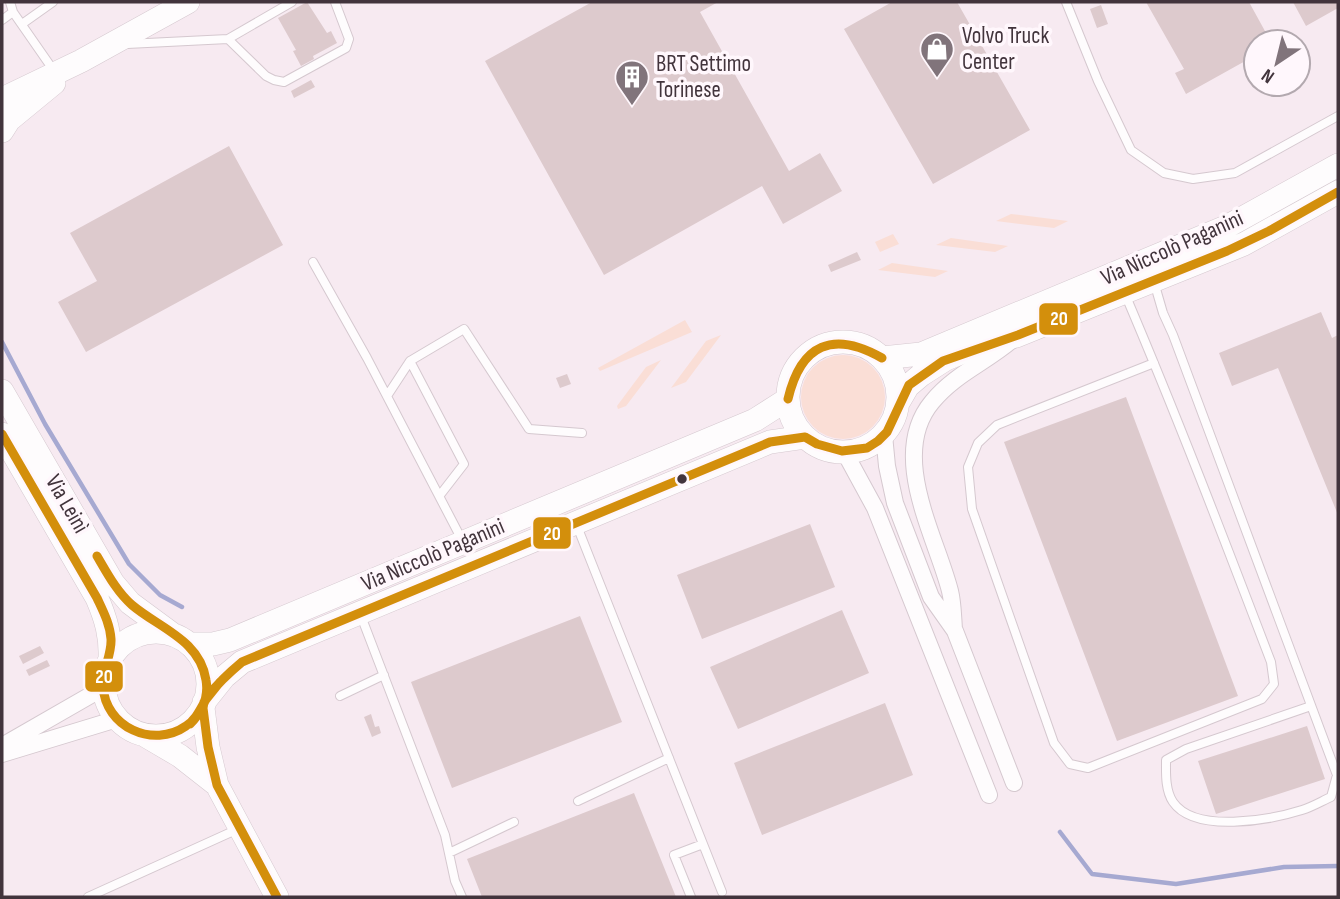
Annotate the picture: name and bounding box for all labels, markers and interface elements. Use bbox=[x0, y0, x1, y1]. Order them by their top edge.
place label: Volvo Truck Center bbox=[962, 22, 1049, 76]
north arrow bbox=[1242, 28, 1312, 98]
shop icon: Volvo Truck Center bbox=[918, 30, 956, 79]
place label: BRT Settimo Torinese bbox=[656, 50, 751, 104]
building icon: BRT Settimo Torinese bbox=[613, 58, 651, 107]
text: N bbox=[1257, 63, 1279, 88]
street label: Via Niccolò Paganini bbox=[1097, 204, 1247, 292]
line badge: 20 bbox=[1038, 302, 1079, 336]
text: 20 bbox=[1050, 308, 1068, 331]
street label: Via Leinì bbox=[39, 470, 95, 538]
unlabelled marker bbox=[675, 472, 689, 486]
street label: Via Niccolò Paganini bbox=[357, 512, 509, 598]
line badge: 20 bbox=[532, 516, 572, 550]
text: 20 bbox=[543, 523, 561, 546]
line badge: 20 bbox=[84, 660, 124, 693]
text: 20 bbox=[95, 666, 113, 689]

